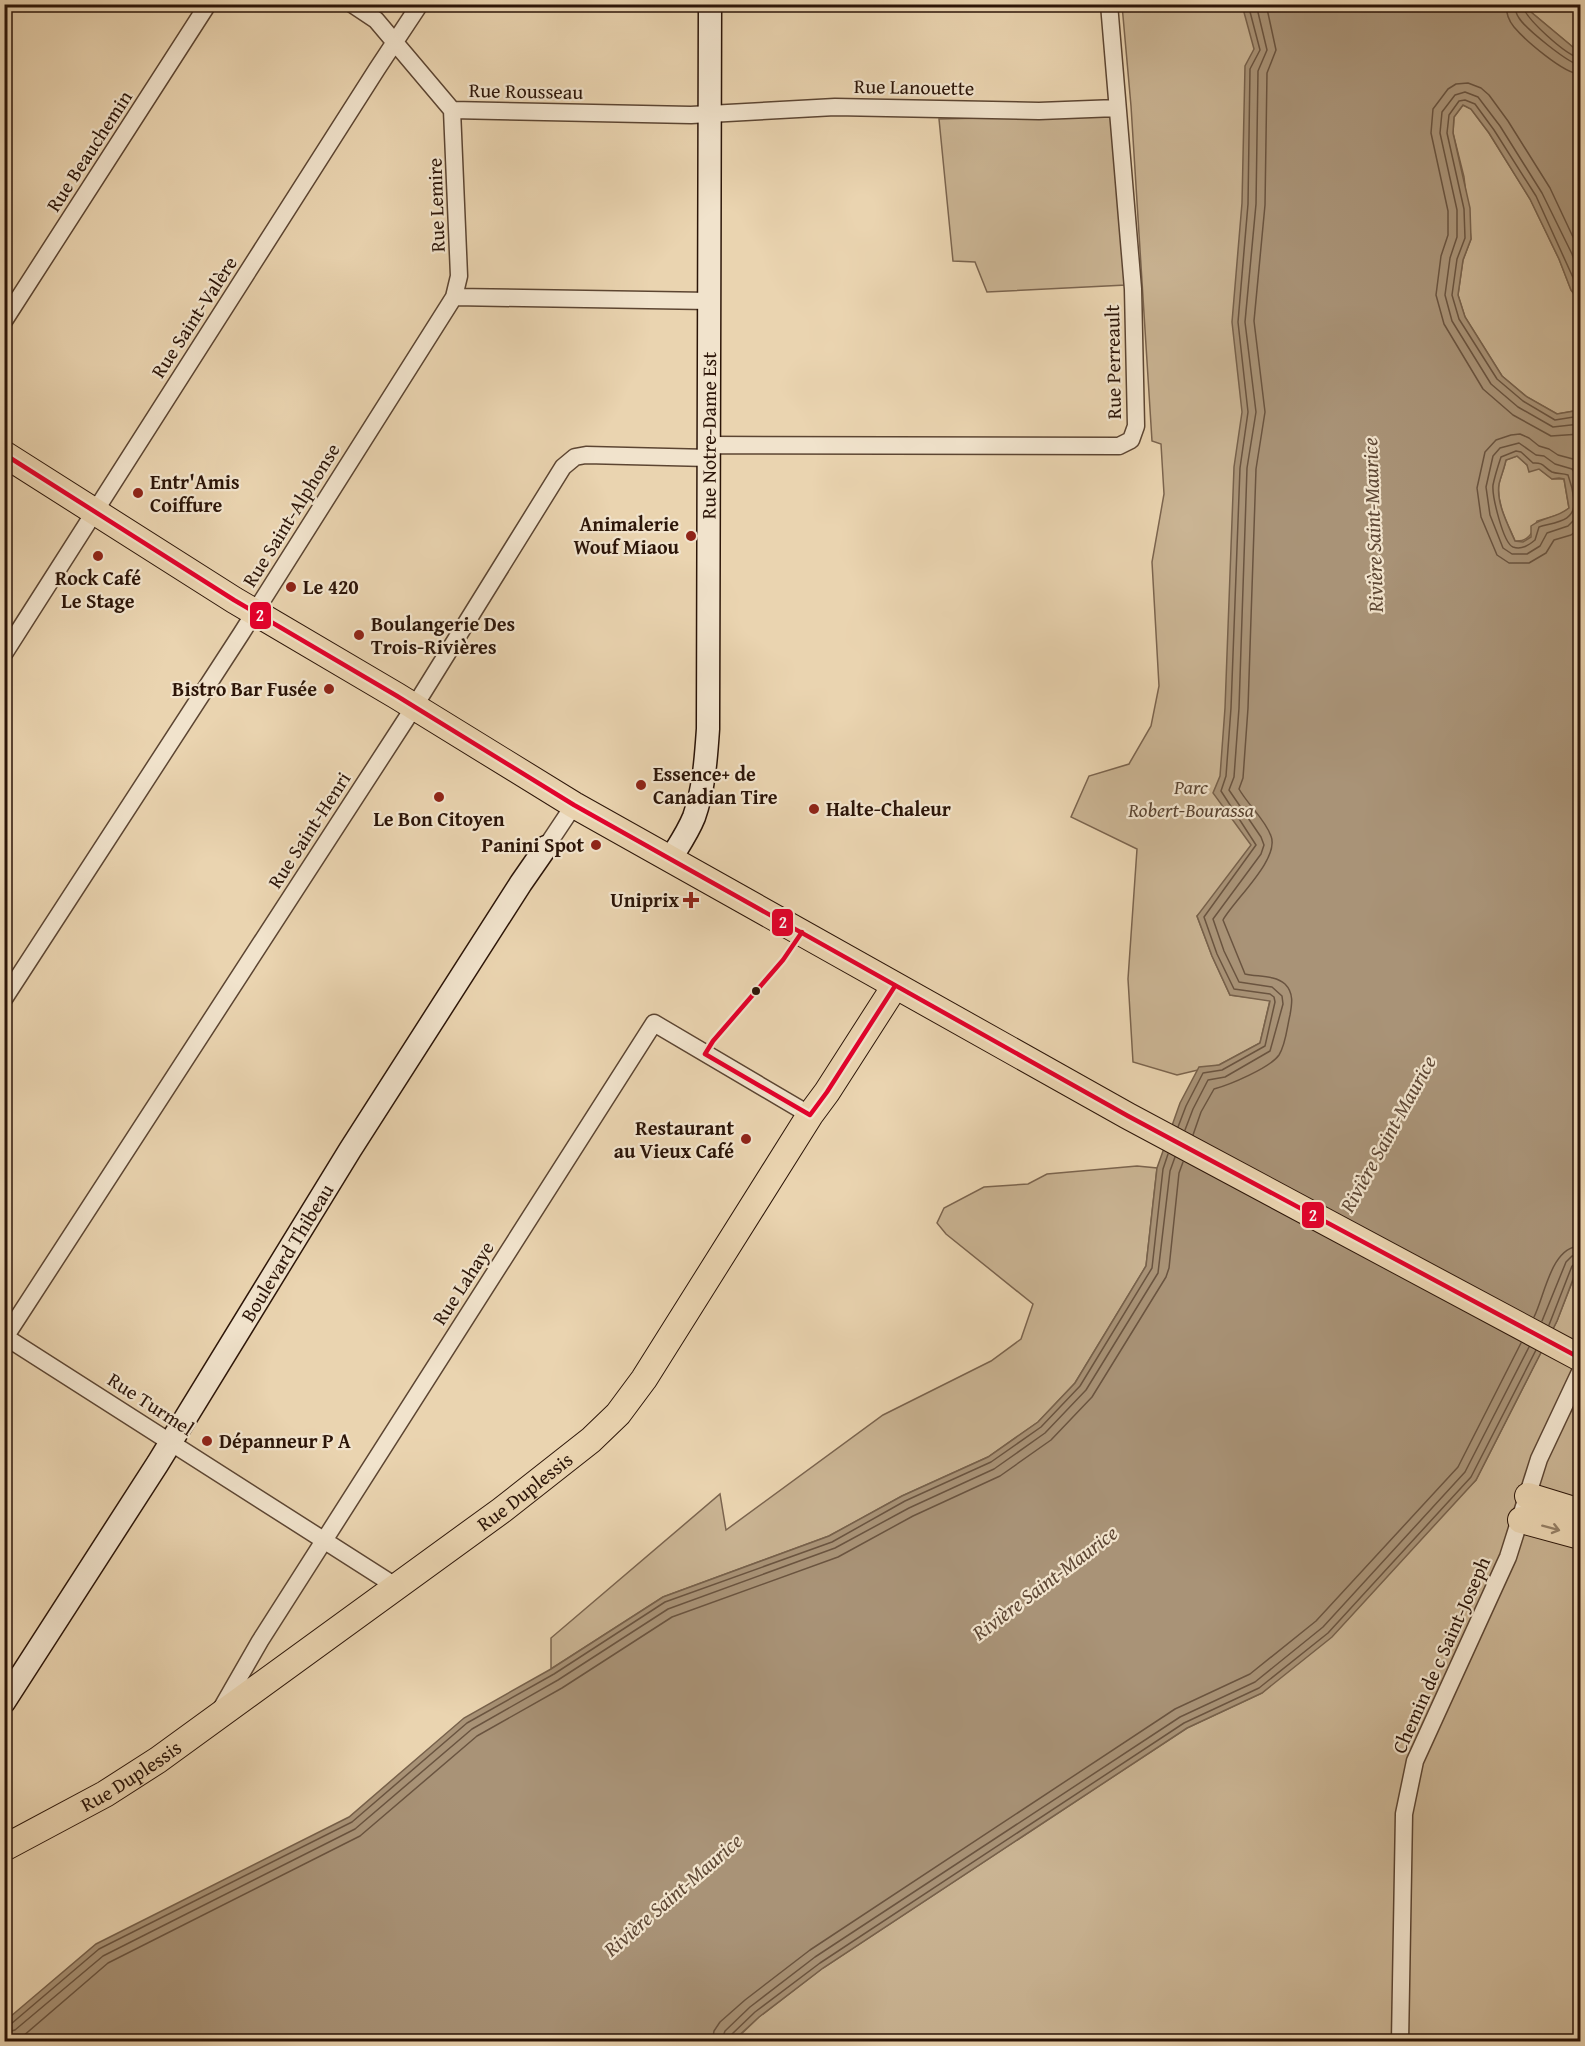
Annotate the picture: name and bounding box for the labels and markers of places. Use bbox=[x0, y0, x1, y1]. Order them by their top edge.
place label: Entr'Amis Coiffure bbox=[150, 467, 240, 519]
marker: Entr'Amis Coiffure bbox=[131, 486, 145, 500]
place label: Animalerie Wouf Miaou bbox=[574, 509, 680, 561]
marker: Animalerie Wouf Miaou bbox=[684, 529, 698, 543]
marker: Rock Café Le Stage bbox=[91, 549, 105, 563]
place label: Rock Café Le Stage bbox=[55, 563, 141, 615]
place label: Le 420 bbox=[303, 572, 359, 601]
marker: Le 420 bbox=[284, 580, 298, 594]
place label: Boulangerie Des Trois-Rivières bbox=[371, 609, 515, 661]
marker: Boulangerie Des Trois-Rivières bbox=[352, 628, 366, 642]
place label: Bistro Bar Fusée bbox=[172, 674, 317, 703]
marker: Bistro Bar Fusée bbox=[322, 682, 336, 696]
place label: Essence+ de Canadian Tire bbox=[653, 759, 778, 811]
marker: Essence+ de Canadian Tire bbox=[634, 778, 648, 792]
marker: Le Bon Citoyen bbox=[432, 790, 446, 804]
place label: Halte-Chaleur bbox=[826, 794, 951, 823]
marker: Halte-Chaleur bbox=[807, 802, 821, 816]
place label: Le Bon Citoyen bbox=[373, 804, 505, 833]
place label: Panini Spot bbox=[482, 830, 584, 859]
marker: Panini Spot bbox=[589, 838, 603, 852]
place label: Uniprix bbox=[610, 885, 679, 914]
marker: Uniprix bbox=[684, 893, 698, 907]
unlabelled marker bbox=[750, 985, 762, 997]
place label: Restaurant au Vieux Café bbox=[614, 1113, 734, 1165]
marker: Restaurant au Vieux Café bbox=[739, 1132, 753, 1146]
place label: Dépanneur P A bbox=[219, 1426, 351, 1455]
marker: Dépanneur P A bbox=[200, 1434, 214, 1448]

